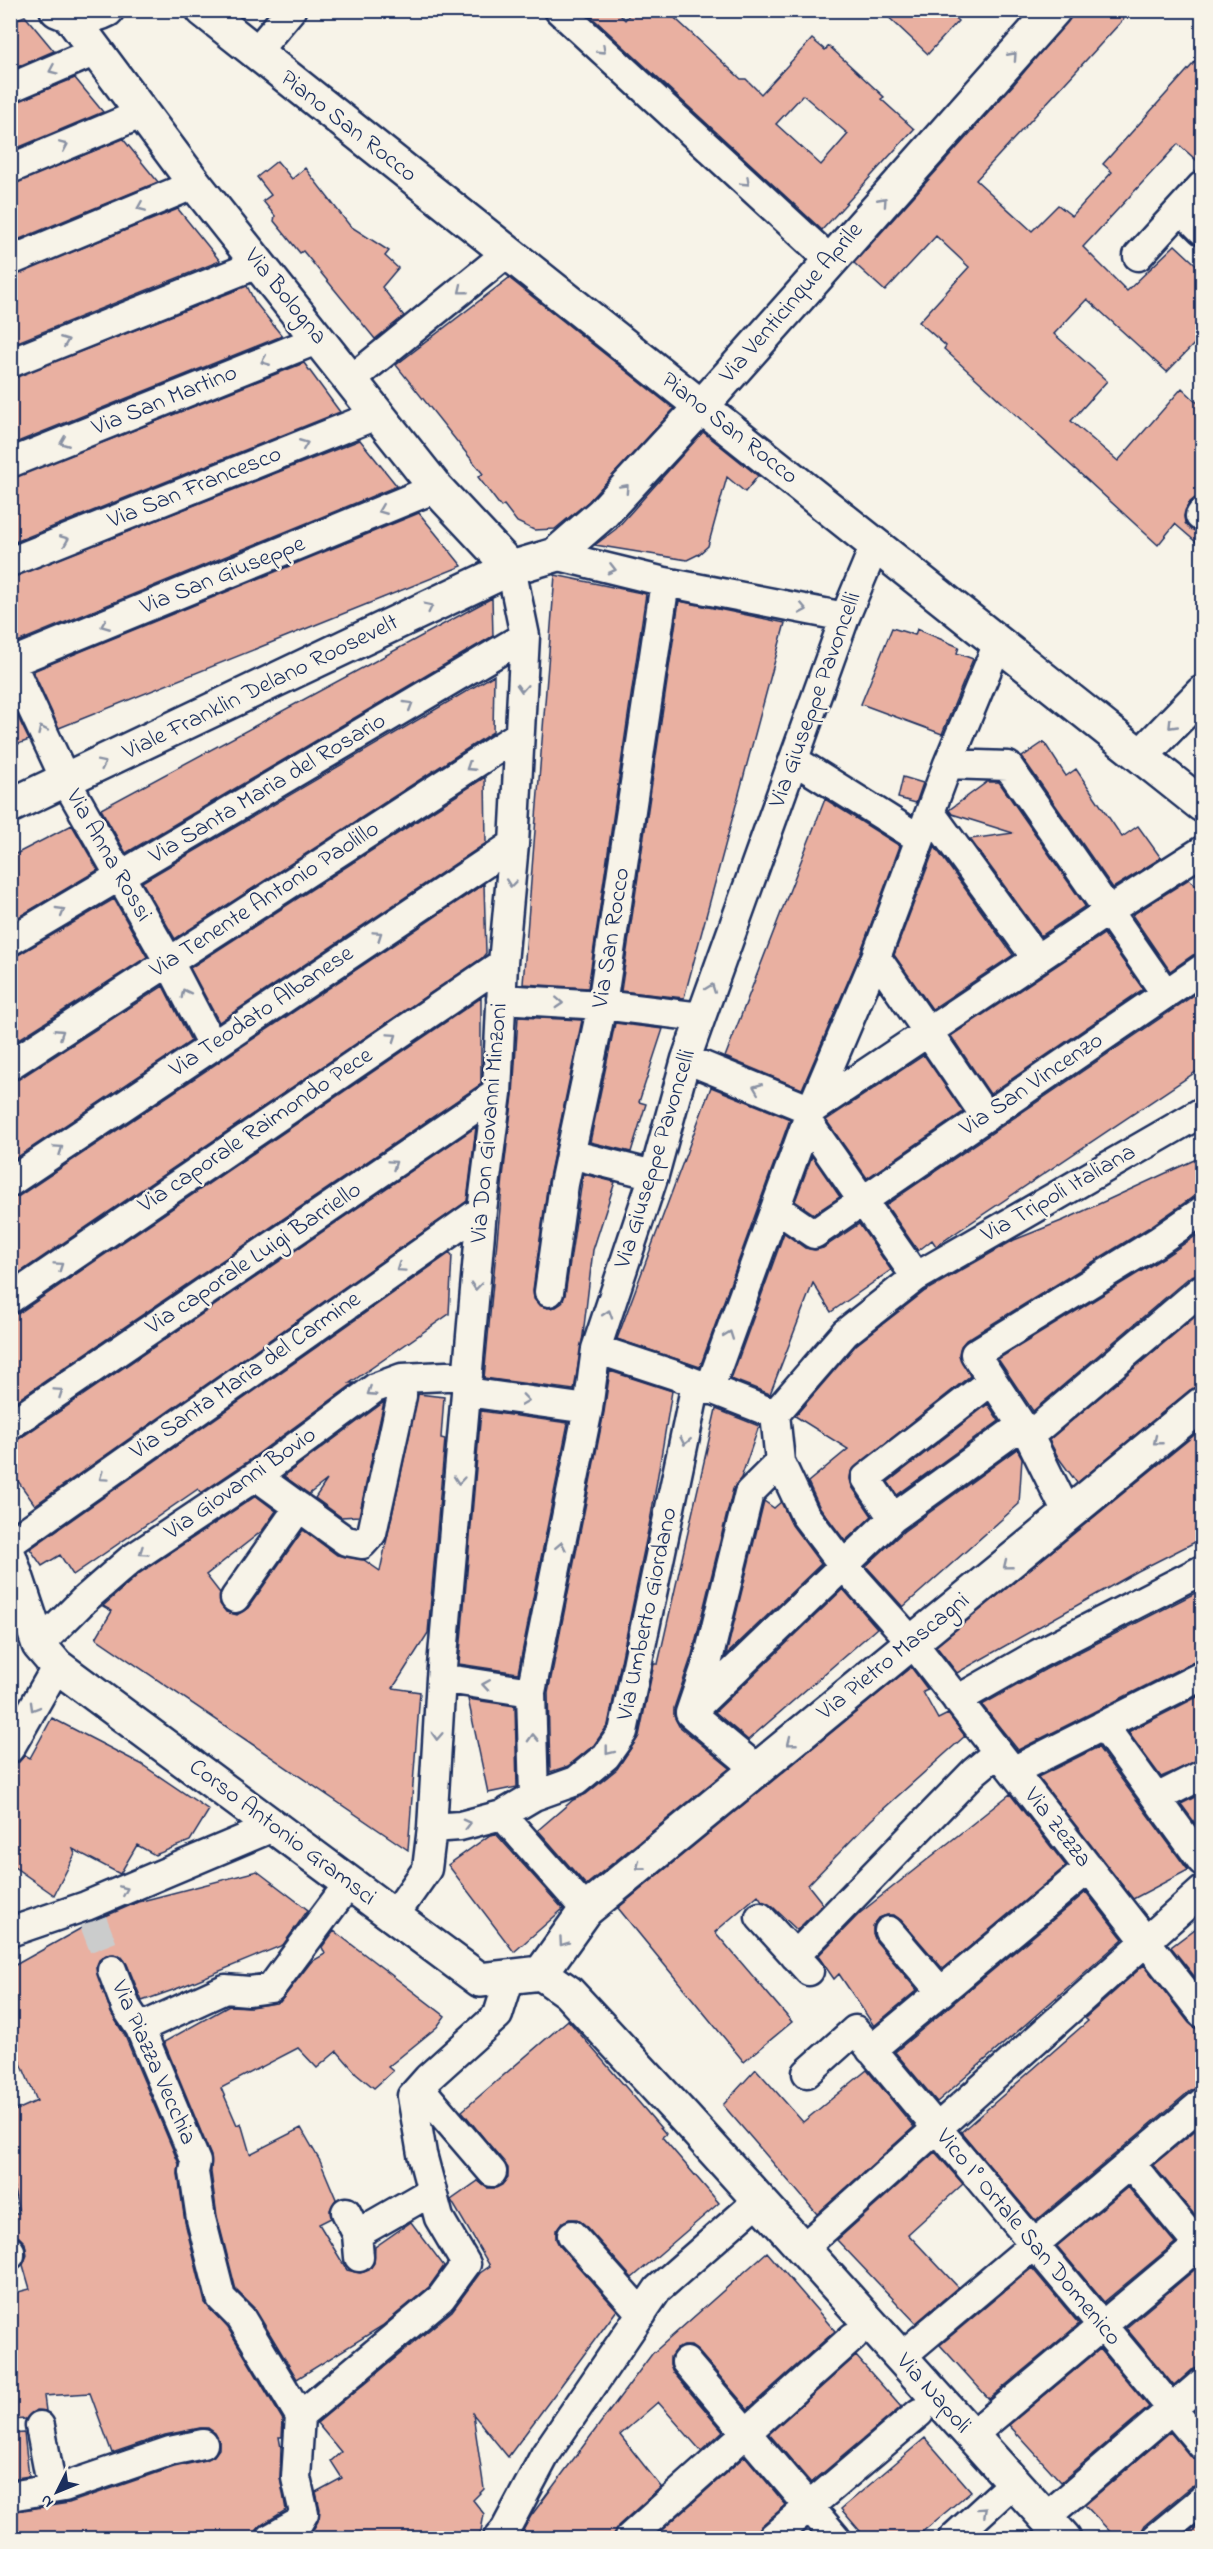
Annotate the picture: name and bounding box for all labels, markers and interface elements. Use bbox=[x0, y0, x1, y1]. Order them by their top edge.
one-way arrow bbox=[596, 43, 606, 54]
one-way arrow bbox=[1006, 52, 1017, 63]
street label: Piano San Rocco bbox=[272, 62, 424, 192]
one-way arrow bbox=[49, 63, 60, 75]
one-way arrow bbox=[58, 141, 69, 153]
one-way arrow bbox=[738, 175, 749, 186]
one-way arrow bbox=[876, 197, 887, 208]
one-way arrow bbox=[137, 200, 148, 212]
street label: Via Venticinque Aprile bbox=[711, 215, 872, 392]
street label: Via Bologna bbox=[234, 240, 335, 353]
one-way arrow bbox=[457, 283, 468, 294]
one-way arrow bbox=[59, 336, 70, 348]
one-way arrow bbox=[260, 354, 271, 366]
street label: Via San Martino bbox=[86, 356, 243, 446]
street label: Piano San Rocco bbox=[653, 364, 805, 494]
one-way arrow bbox=[59, 434, 70, 447]
street label: Via San Francesco bbox=[102, 437, 287, 539]
one-way arrow bbox=[298, 439, 309, 451]
one-way arrow bbox=[618, 485, 629, 495]
one-way arrow bbox=[377, 503, 388, 515]
street label: Via San Giuseppe bbox=[134, 527, 311, 625]
one-way arrow bbox=[59, 535, 69, 548]
one-way arrow bbox=[606, 562, 617, 574]
street label: Via Giuseppe Pavoncelli bbox=[760, 587, 871, 814]
one-way arrow bbox=[797, 602, 807, 615]
one-way arrow bbox=[423, 603, 434, 615]
street label: Viale Franklin Delano Roosevelt bbox=[116, 606, 405, 771]
one-way arrow bbox=[100, 618, 111, 630]
one-way arrow bbox=[515, 683, 528, 692]
one-way arrow bbox=[403, 700, 413, 712]
street label: Via Santa Maria del Rosario bbox=[142, 704, 393, 874]
one-way arrow bbox=[1168, 718, 1179, 728]
one-way arrow bbox=[37, 726, 49, 737]
one-way arrow bbox=[95, 759, 106, 771]
one-way arrow bbox=[466, 760, 477, 771]
street label: Via Anna Rossi bbox=[55, 782, 160, 929]
street label: Via Tenente Antonio Paolillo bbox=[143, 813, 387, 988]
street label: Via San Rocco bbox=[583, 865, 640, 1012]
one-way arrow bbox=[505, 878, 518, 887]
one-way arrow bbox=[55, 907, 65, 919]
one-way arrow bbox=[371, 931, 382, 942]
street label: Via Teodato Albanese bbox=[162, 937, 361, 1087]
one-way arrow bbox=[704, 983, 717, 994]
one-way arrow bbox=[181, 988, 193, 999]
one-way arrow bbox=[555, 996, 564, 1009]
street label: Via Don Giovanni Minzoni bbox=[462, 1001, 518, 1246]
street label: Via San Vincenzo bbox=[952, 1024, 1111, 1147]
one-way arrow bbox=[53, 1029, 64, 1040]
one-way arrow bbox=[386, 1033, 397, 1044]
street label: Via caporale Raimondo Pece bbox=[131, 1039, 380, 1223]
street label: Via Giuseppe Pavoncelli bbox=[606, 1045, 706, 1274]
one-way arrow bbox=[752, 1083, 763, 1095]
street label: Via Tripoli Italiana bbox=[974, 1136, 1143, 1253]
one-way arrow bbox=[52, 1145, 63, 1156]
one-way arrow bbox=[387, 1160, 398, 1171]
street label: Via caporale Luigi Barriello bbox=[138, 1174, 369, 1345]
one-way arrow bbox=[396, 1261, 407, 1272]
one-way arrow bbox=[52, 1262, 63, 1273]
one-way arrow bbox=[470, 1281, 483, 1290]
street label: Via Santa Maria del Carmine bbox=[123, 1283, 369, 1470]
one-way arrow bbox=[601, 1309, 613, 1320]
one-way arrow bbox=[722, 1330, 735, 1341]
one-way arrow bbox=[367, 1384, 377, 1396]
one-way arrow bbox=[52, 1388, 63, 1399]
one-way arrow bbox=[520, 1394, 529, 1406]
street label: Via Giovanni Bovio bbox=[157, 1418, 324, 1550]
one-way arrow bbox=[1153, 1434, 1164, 1445]
one-way arrow bbox=[679, 1436, 692, 1446]
one-way arrow bbox=[99, 1470, 110, 1481]
one-way arrow bbox=[453, 1476, 466, 1485]
street label: Via Umberto Giordano bbox=[608, 1504, 688, 1725]
one-way arrow bbox=[554, 1541, 567, 1551]
one-way arrow bbox=[138, 1545, 149, 1556]
one-way arrow bbox=[1002, 1558, 1013, 1569]
street label: Via Pietro Mascagni bbox=[809, 1584, 978, 1730]
one-way arrow bbox=[481, 1679, 491, 1691]
one-way arrow bbox=[30, 1701, 41, 1711]
one-way arrow bbox=[431, 1732, 444, 1741]
one-way arrow bbox=[526, 1733, 539, 1742]
one-way arrow bbox=[787, 1735, 798, 1746]
one-way arrow bbox=[605, 1745, 616, 1756]
street label: Corso Antonio Gramsci bbox=[181, 1751, 383, 1915]
street label: Via Zezza bbox=[1014, 1780, 1099, 1876]
one-way arrow bbox=[462, 1819, 472, 1831]
one-way arrow bbox=[636, 1858, 647, 1869]
one-way arrow bbox=[118, 1885, 129, 1897]
one-way arrow bbox=[560, 1935, 571, 1946]
street label: Via Piazza Vecchia bbox=[101, 1974, 205, 2151]
street label: Vico I° Ortale San Domenico bbox=[926, 2121, 1129, 2354]
street label: Via Napoli bbox=[887, 2345, 979, 2442]
north arrow bbox=[27, 2462, 87, 2522]
text: N bbox=[35, 2489, 60, 2513]
one-way arrow bbox=[976, 2507, 987, 2518]

